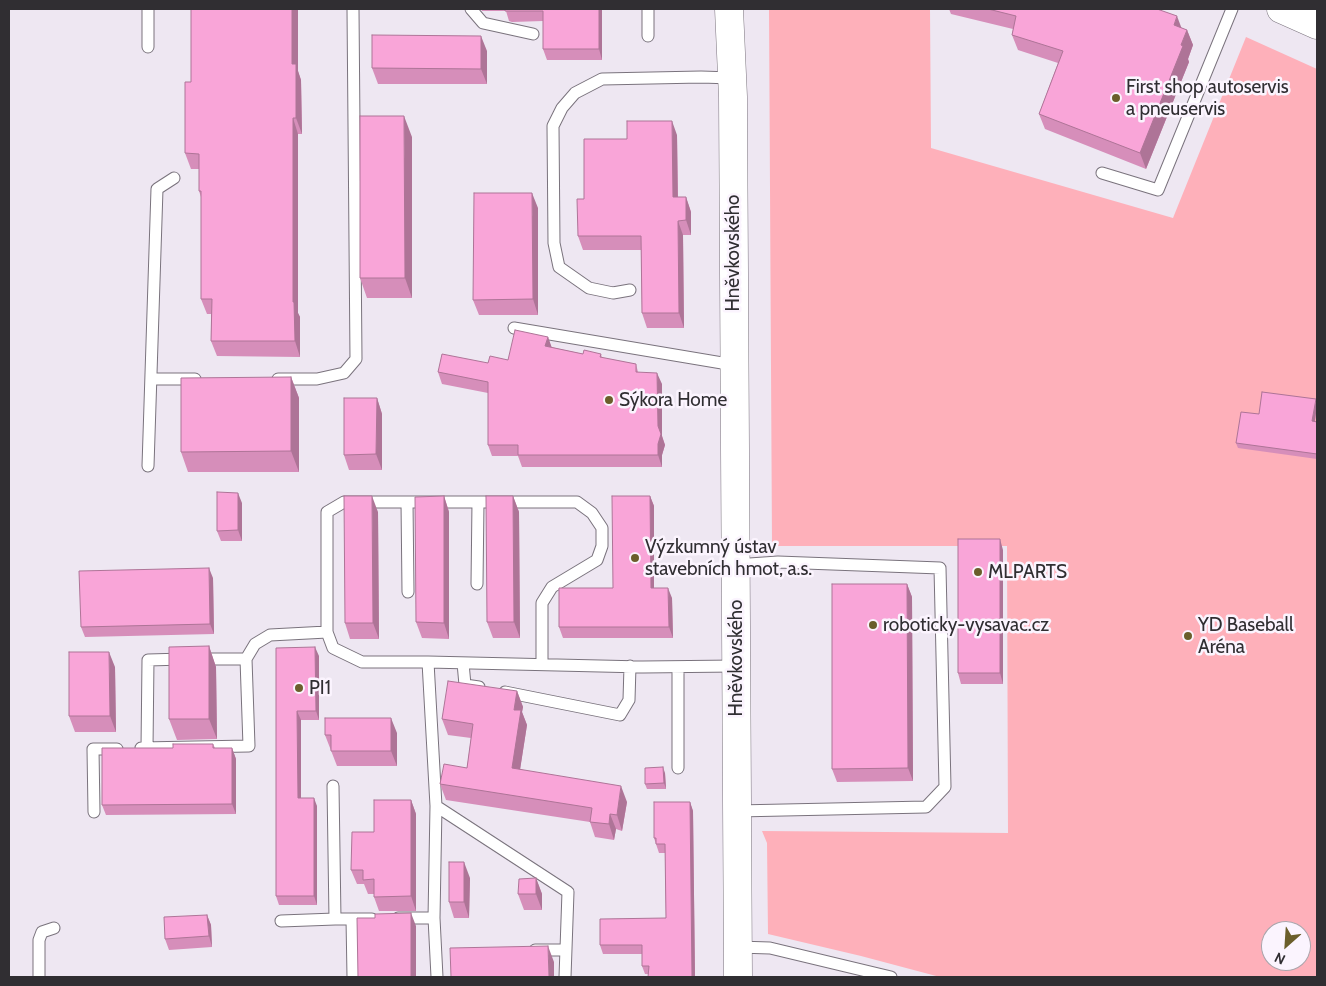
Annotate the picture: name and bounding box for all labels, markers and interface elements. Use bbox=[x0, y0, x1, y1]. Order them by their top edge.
place label: First shop autoservis a pneuservis bbox=[1126, 76, 1289, 120]
marker: First shop autoservis a pneuservis bbox=[1110, 92, 1122, 104]
street label: Hněvkovského bbox=[722, 194, 744, 312]
place label: Sýkora Home bbox=[619, 389, 727, 411]
marker: Sýkora Home bbox=[603, 394, 615, 406]
place label: Výzkumný ústav stavebních hmot, a.s. bbox=[645, 536, 812, 580]
marker: Výzkumný ústav stavebních hmot, a.s. bbox=[629, 552, 641, 564]
place label: MLPARTS bbox=[988, 561, 1067, 583]
marker: MLPARTS bbox=[972, 566, 984, 578]
street label: Hněvkovského bbox=[725, 599, 747, 717]
place label: roboticky-vysavac.cz bbox=[883, 614, 1049, 636]
place label: YD Baseball Aréna bbox=[1198, 614, 1294, 658]
marker: roboticky-vysavac.cz bbox=[867, 619, 879, 631]
marker: YD Baseball Aréna bbox=[1182, 630, 1194, 642]
place label: PI1 bbox=[309, 677, 331, 699]
marker: PI1 bbox=[293, 682, 305, 694]
north arrow bbox=[1261, 921, 1311, 971]
text: N bbox=[1271, 948, 1288, 969]

